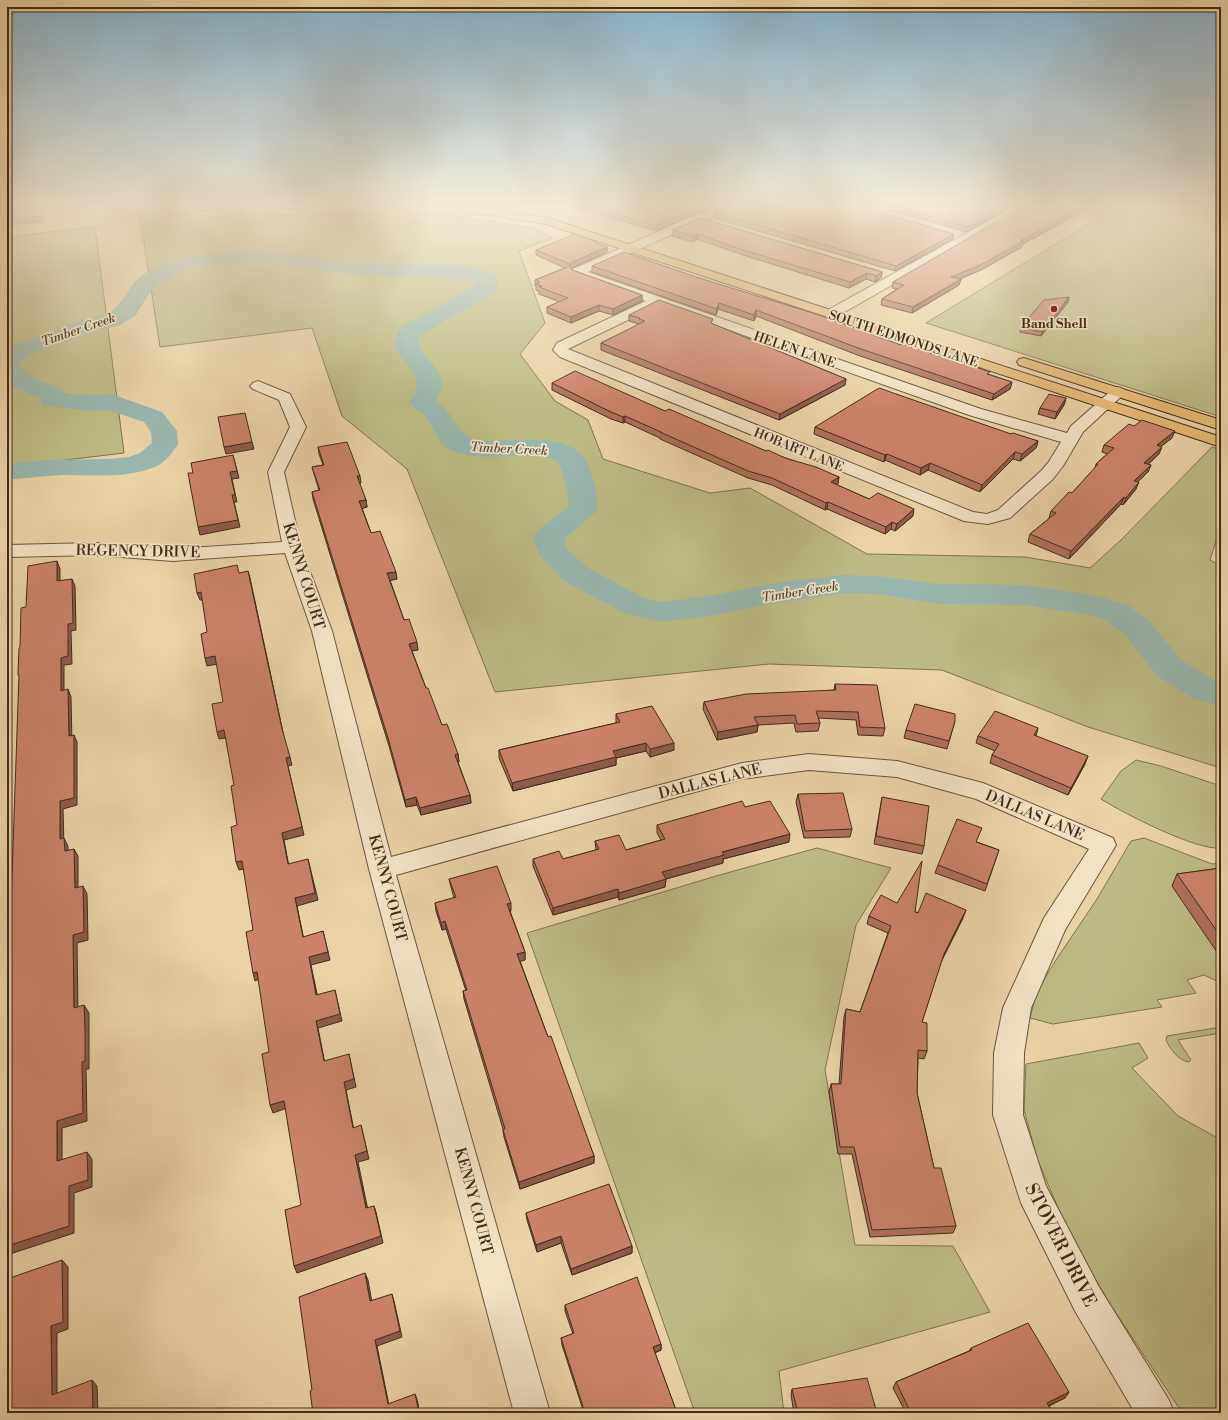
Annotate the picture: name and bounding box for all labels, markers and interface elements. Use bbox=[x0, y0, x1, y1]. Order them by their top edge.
marker: Band Shell bbox=[1049, 304, 1059, 314]
street label: SOUTH EDMONDS LANE bbox=[827, 307, 981, 371]
water label: Timber Creek bbox=[39, 310, 118, 350]
place label: Band Shell bbox=[1021, 316, 1088, 332]
street label: HELEN LANE bbox=[751, 328, 838, 372]
street label: HOBART LANE bbox=[751, 425, 846, 475]
water label: Timber Creek bbox=[470, 439, 548, 459]
street label: KENNY COURT bbox=[278, 521, 329, 632]
street label: REGENCY DRIVE bbox=[75, 541, 201, 562]
water label: Timber Creek bbox=[761, 578, 840, 606]
street label: DALLAS LANE bbox=[656, 759, 764, 804]
street label: DALLAS LANE bbox=[982, 786, 1087, 845]
street label: KENNY COURT bbox=[364, 832, 411, 944]
street label: KENNY COURT bbox=[450, 1145, 497, 1257]
street label: STOVER DRIVE bbox=[1020, 1180, 1102, 1311]

